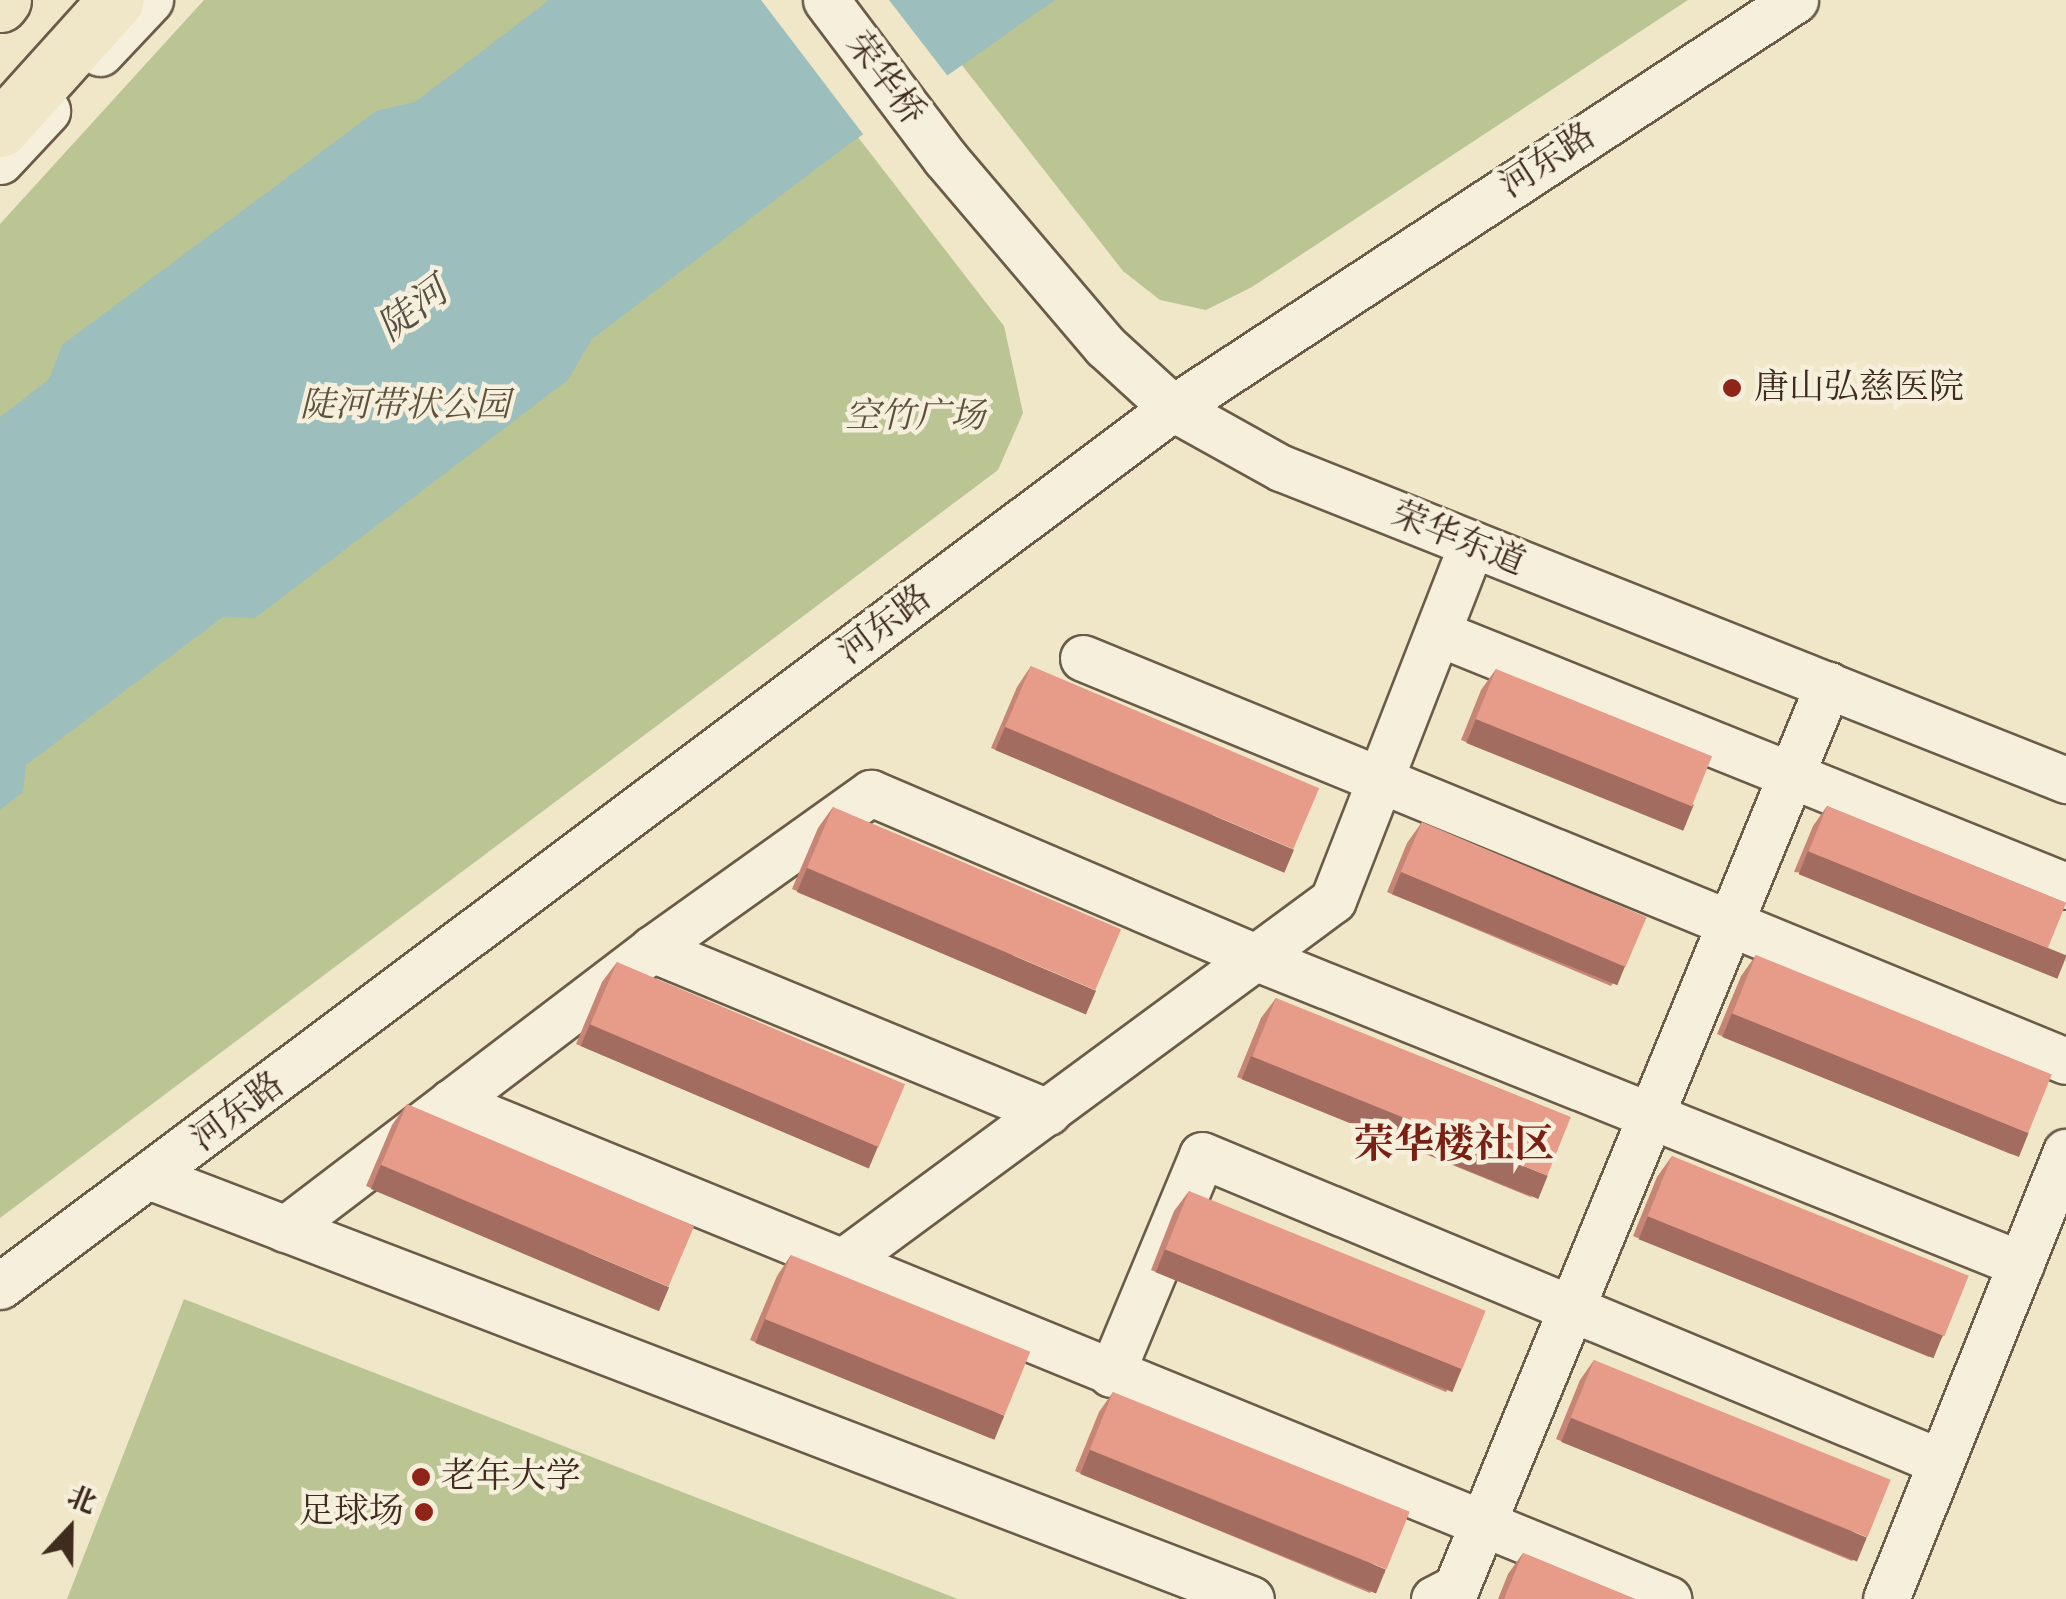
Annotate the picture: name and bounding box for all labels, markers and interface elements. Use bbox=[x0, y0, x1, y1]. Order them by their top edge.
street label: 荣华桥 bbox=[837, 24, 933, 134]
street label: 河东路 bbox=[1493, 115, 1603, 207]
water label: 陡河 bbox=[370, 270, 458, 352]
place label: 唐山弘慈医院 bbox=[1754, 367, 1964, 409]
marker: 唐山弘慈医院 bbox=[1719, 375, 1745, 401]
park label: 陡河带状公园 bbox=[300, 385, 510, 427]
park label: 空竹广场 bbox=[845, 396, 985, 438]
street label: 荣华东道 bbox=[1385, 493, 1531, 585]
street label: 河东路 bbox=[830, 577, 940, 673]
street label: 河东路 bbox=[183, 1064, 293, 1160]
district label: 荣华楼社区 bbox=[1354, 1122, 1554, 1170]
place label: 老年大学 bbox=[441, 1456, 581, 1498]
marker: 老年大学 bbox=[410, 1466, 432, 1488]
north arrow bbox=[20, 1479, 120, 1579]
text: 北 bbox=[62, 1479, 101, 1522]
place label: 足球场 bbox=[299, 1491, 404, 1533]
marker: 足球场 bbox=[413, 1501, 435, 1523]

